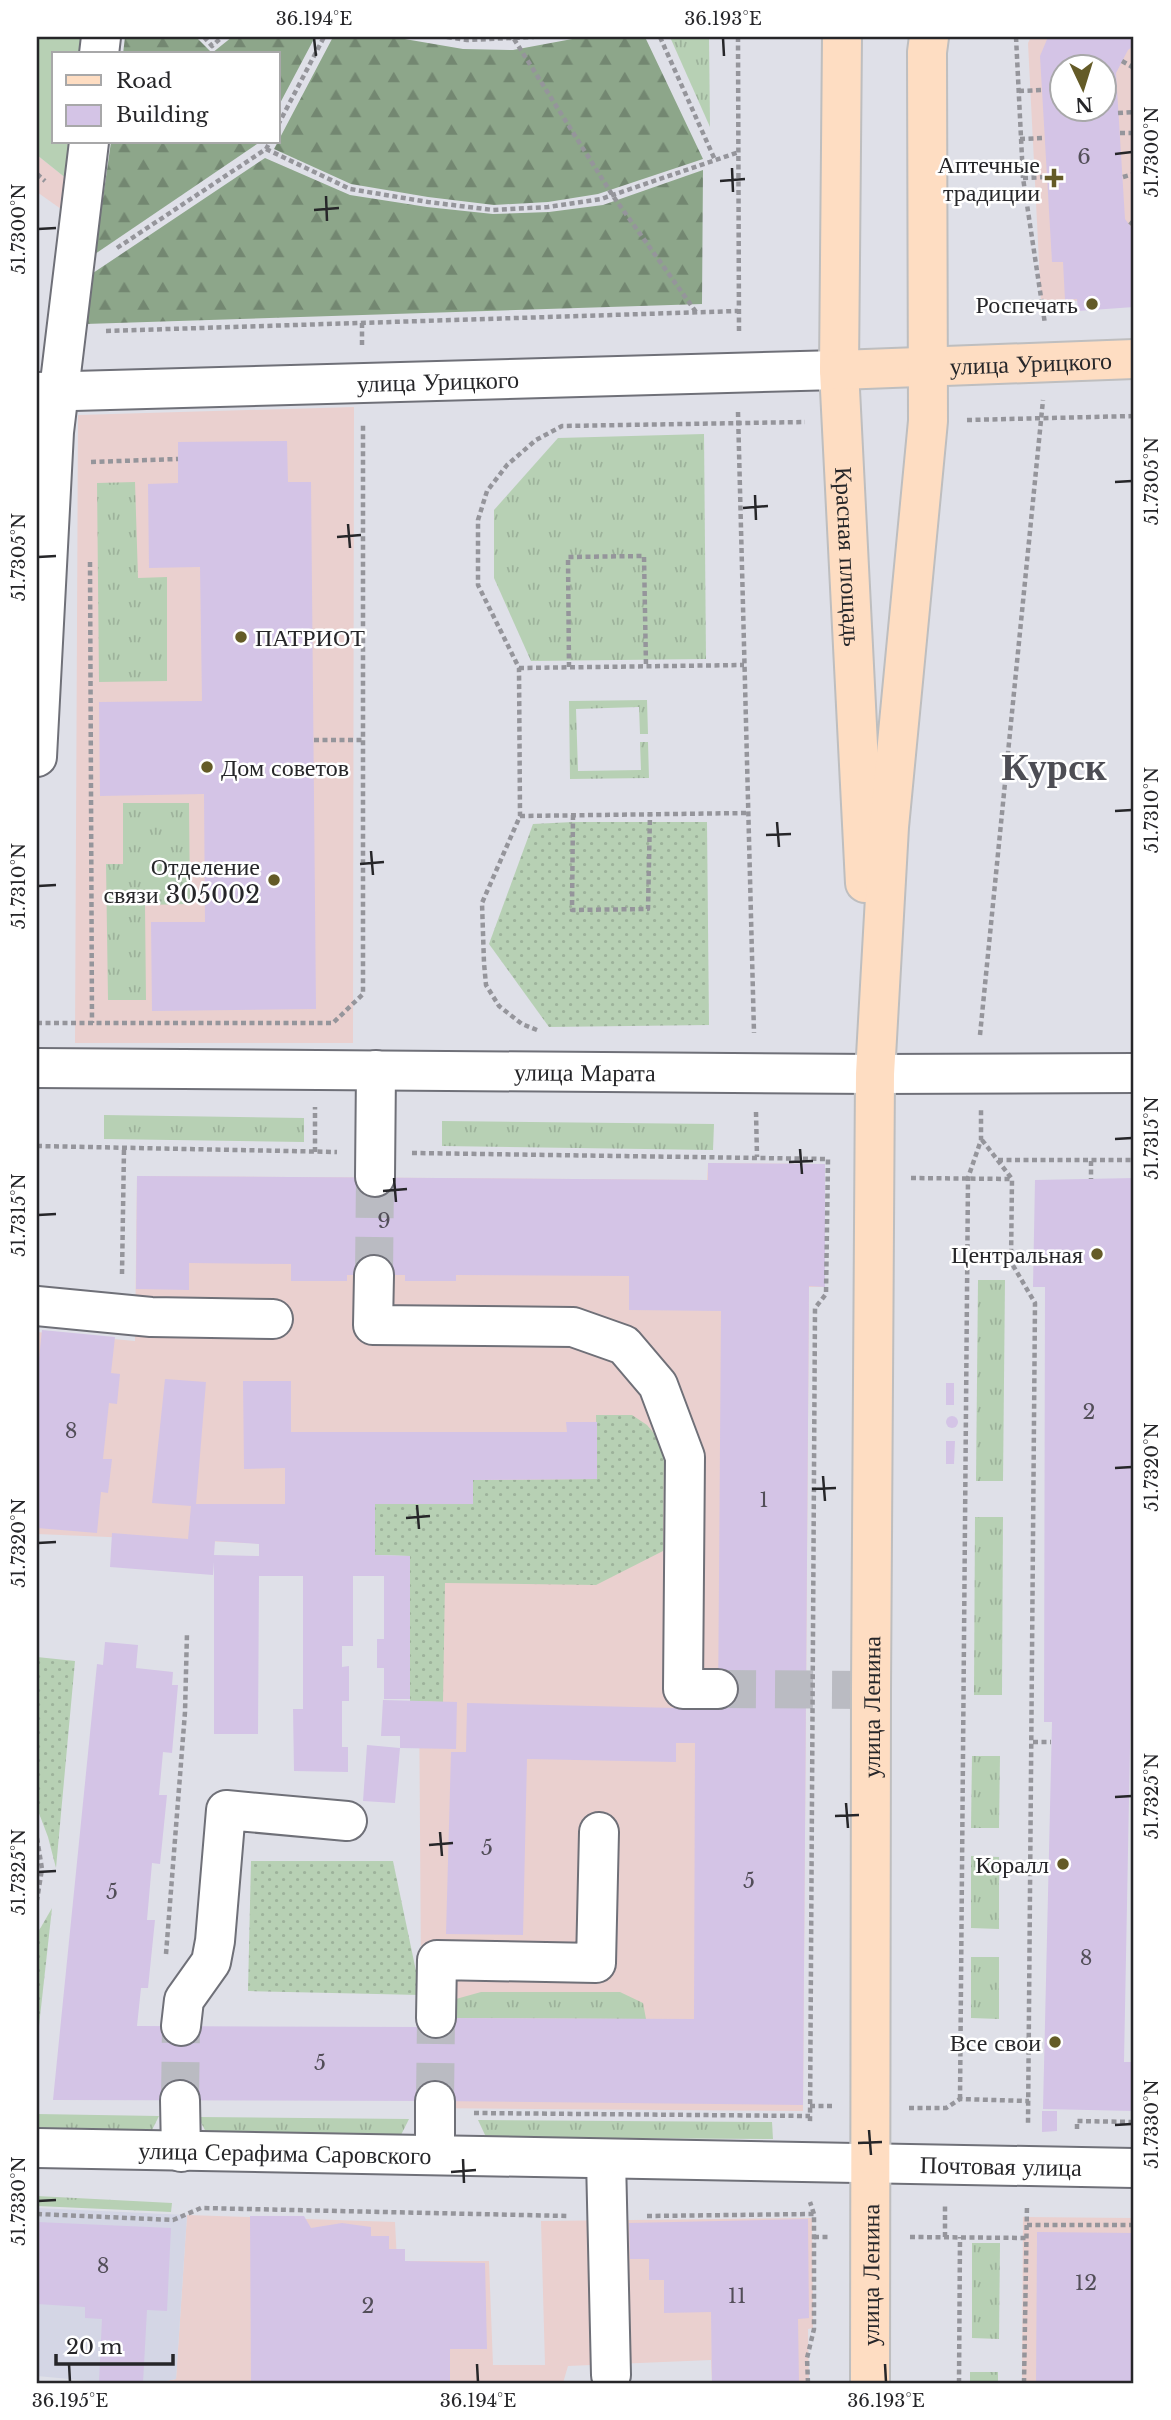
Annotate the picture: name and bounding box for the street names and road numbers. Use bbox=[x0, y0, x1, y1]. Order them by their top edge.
street label: улица Урицкого bbox=[949, 345, 1113, 380]
street label: улица Урицкого bbox=[356, 364, 519, 398]
street label: Красная площадь bbox=[829, 466, 868, 647]
street label: улица Марата bbox=[514, 1057, 656, 1087]
street label: улица Ленина bbox=[856, 1635, 886, 1778]
street label: улица Серафима Саровского bbox=[138, 2135, 432, 2170]
street label: Почтовая улица bbox=[920, 2150, 1082, 2182]
street label: улица Ленина bbox=[856, 2204, 885, 2346]

